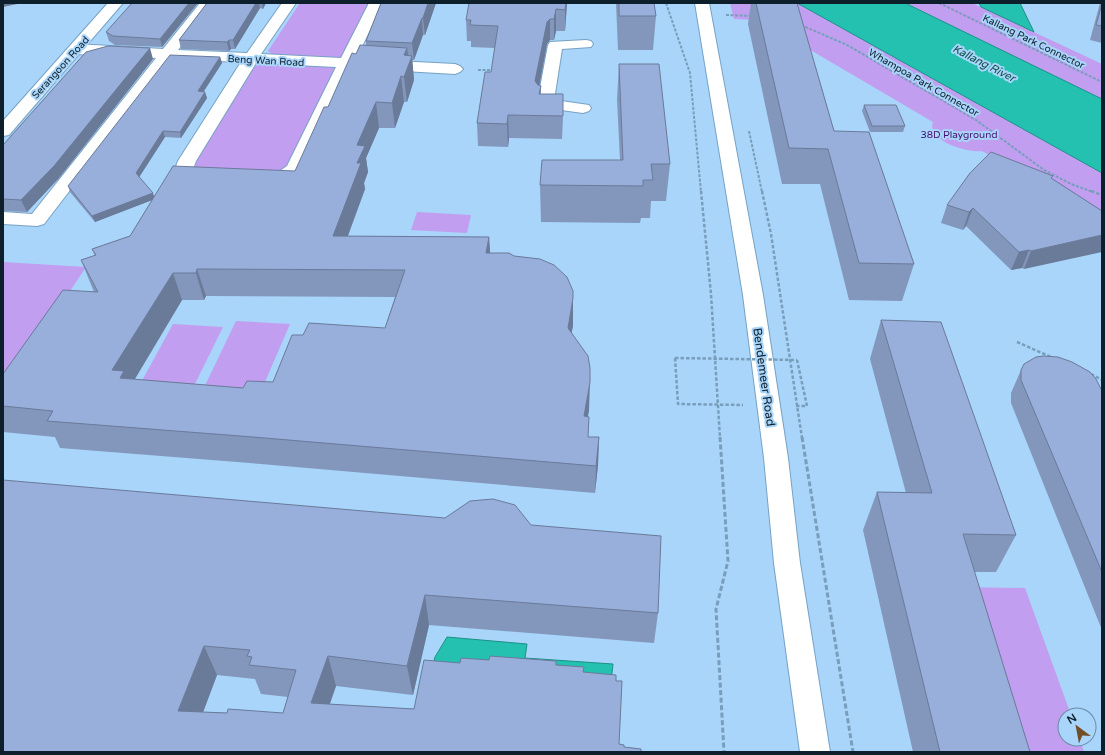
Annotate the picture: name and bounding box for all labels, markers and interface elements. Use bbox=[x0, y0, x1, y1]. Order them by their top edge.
street label: Kallang Park Connector bbox=[981, 12, 1086, 72]
street label: Serangoon Road bbox=[30, 34, 92, 101]
water label: Kallang River bbox=[950, 42, 1019, 86]
street label: Whampoa Park Connector bbox=[866, 46, 981, 119]
street label: Beng Wan Road bbox=[227, 53, 305, 69]
park label: 38D Playground bbox=[920, 129, 998, 141]
street label: Bendemeer Road bbox=[750, 327, 778, 427]
north arrow bbox=[1057, 707, 1097, 747]
text: N bbox=[1065, 711, 1079, 727]

